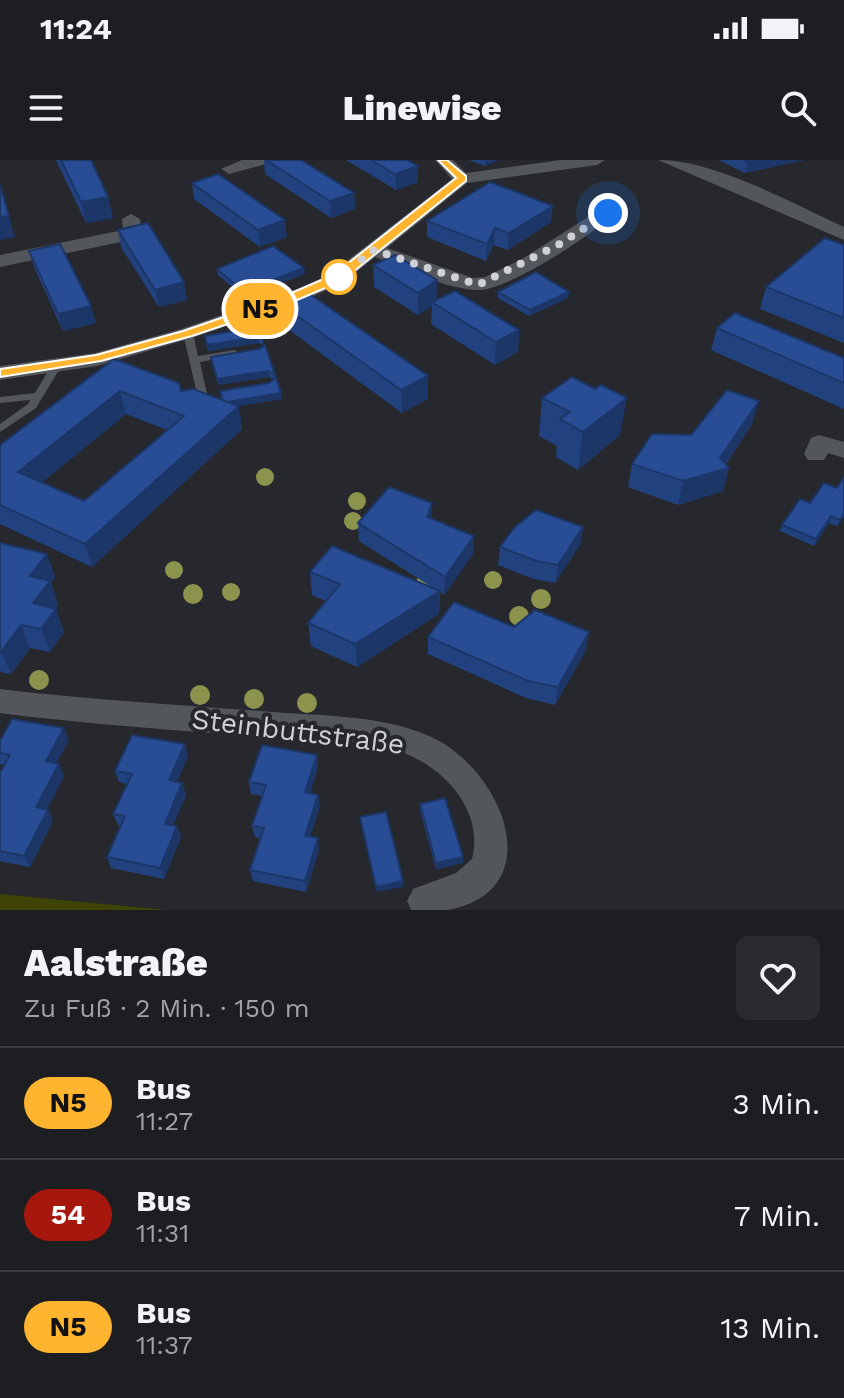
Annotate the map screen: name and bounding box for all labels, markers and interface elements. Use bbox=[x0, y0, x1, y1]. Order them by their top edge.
text: 11:24 bbox=[40, 11, 112, 46]
icon: menu bbox=[24, 86, 68, 130]
icon: search bbox=[776, 86, 820, 130]
text: Linewise bbox=[342, 87, 502, 129]
your location bbox=[588, 193, 628, 233]
unlabelled marker bbox=[322, 260, 356, 294]
line badge: N5 bbox=[224, 283, 296, 335]
text: N5 bbox=[241, 292, 279, 325]
street label: Steinbuttstraße bbox=[190, 702, 406, 761]
button: heart bbox=[736, 936, 820, 1020]
text: Aalstraße bbox=[24, 941, 208, 985]
text: Zu Fuß · 2 Min. · 150 m bbox=[24, 993, 310, 1023]
text: Bus bbox=[136, 1071, 191, 1106]
text: N5 bbox=[49, 1086, 87, 1119]
text: 3 Min. bbox=[732, 1086, 820, 1121]
text: 11:27 bbox=[136, 1106, 193, 1136]
text: Bus bbox=[136, 1183, 191, 1218]
text: 54 bbox=[51, 1198, 85, 1231]
text: 7 Min. bbox=[734, 1198, 820, 1233]
text: 11:31 bbox=[136, 1218, 189, 1248]
text: Bus bbox=[136, 1295, 191, 1330]
text: N5 bbox=[49, 1310, 87, 1343]
text: 13 Min. bbox=[720, 1310, 820, 1345]
text: 11:37 bbox=[136, 1330, 193, 1360]

